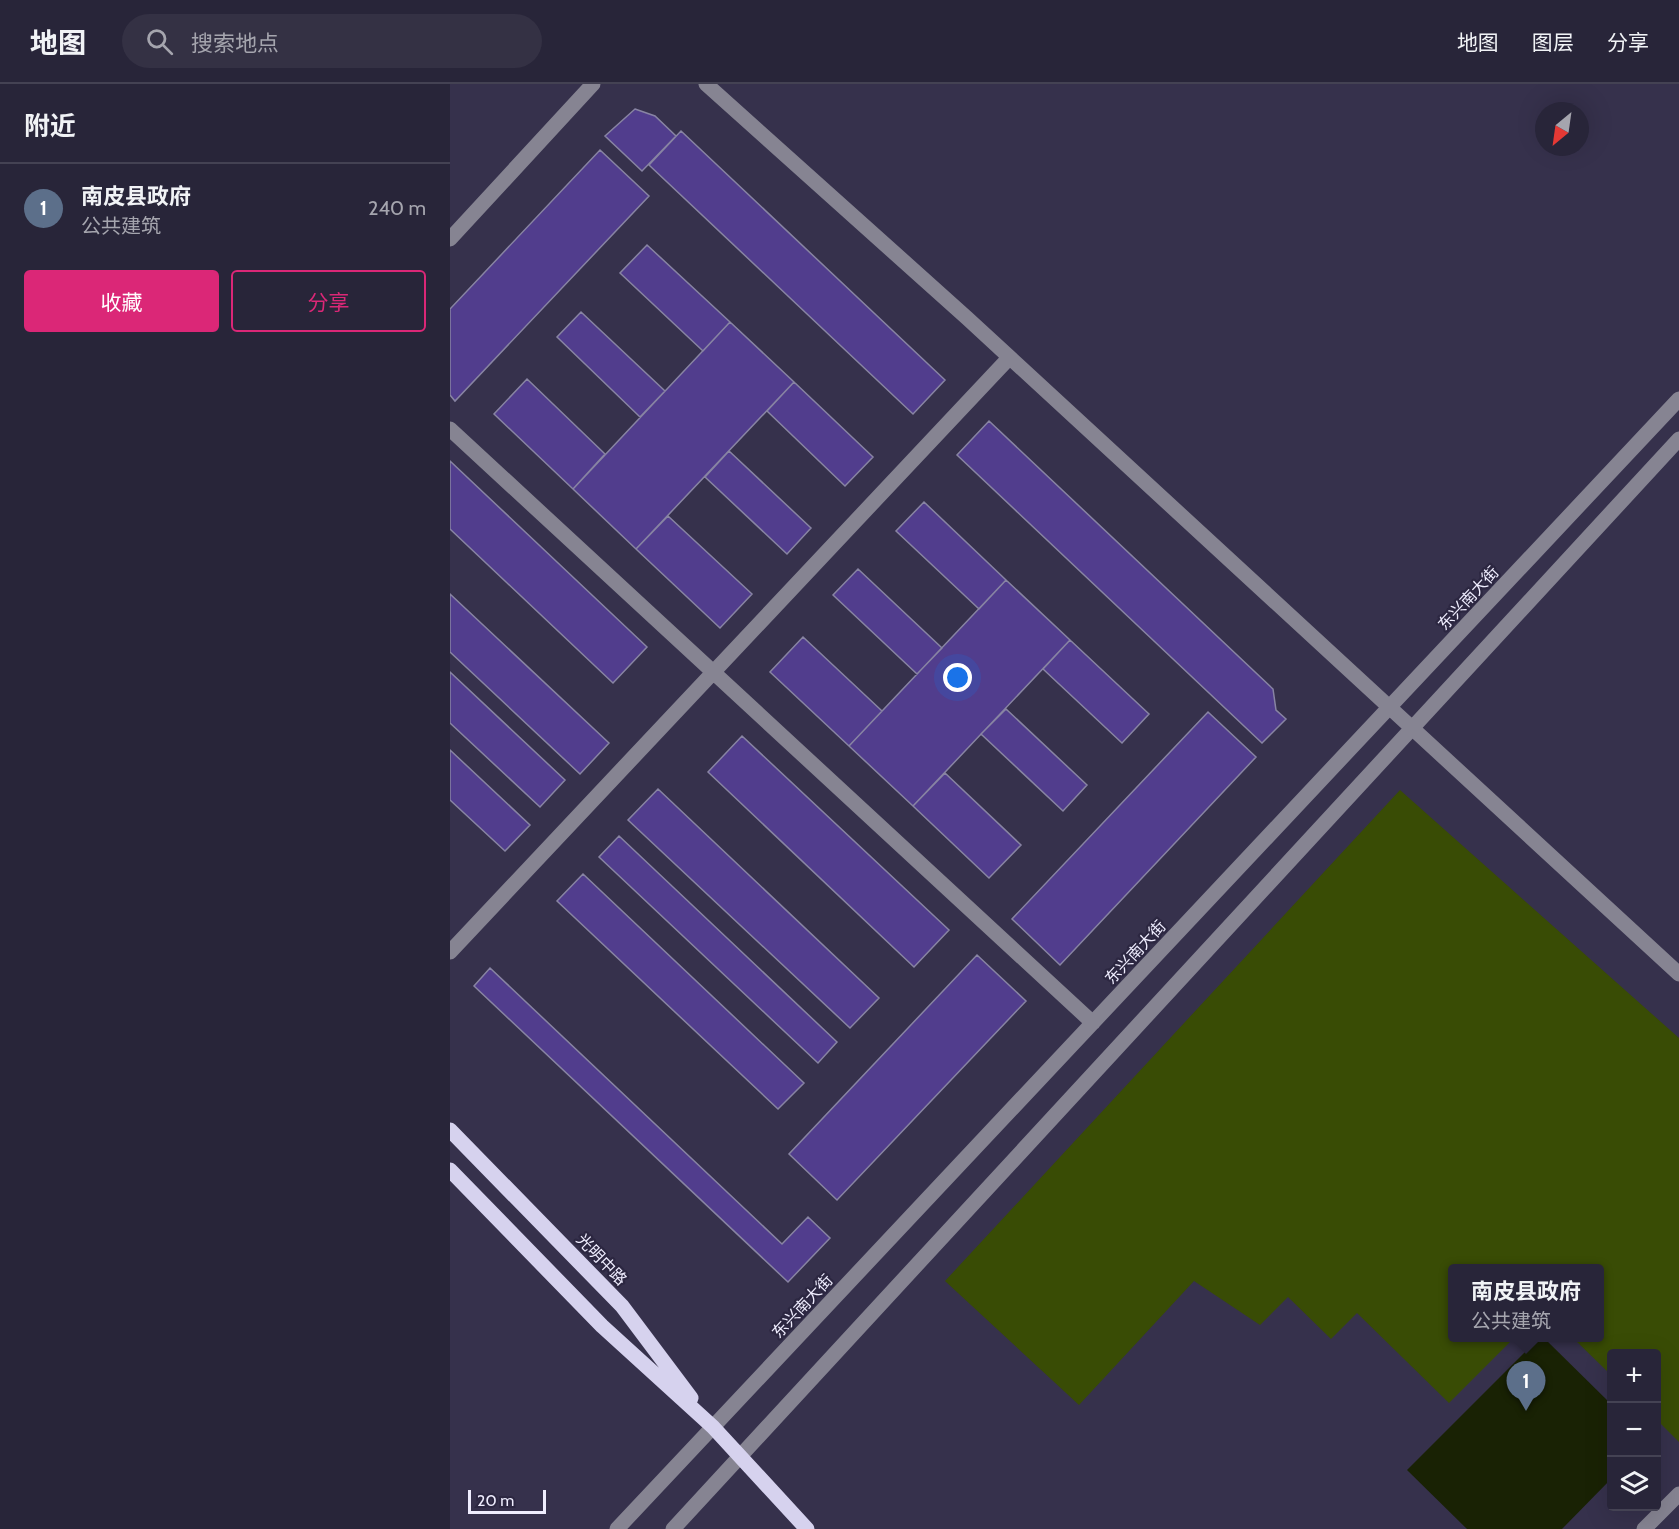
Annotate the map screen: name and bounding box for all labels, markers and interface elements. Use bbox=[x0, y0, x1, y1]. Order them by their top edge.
search box bbox=[122, 14, 542, 68]
icon: search bbox=[143, 25, 176, 58]
text: 地图 bbox=[30, 26, 86, 60]
text: 搜索地点 bbox=[191, 30, 279, 57]
text: 地图 bbox=[1457, 30, 1499, 55]
text: 图层 bbox=[1532, 30, 1574, 55]
text: 分享 bbox=[1607, 30, 1649, 55]
north arrow bbox=[1535, 102, 1589, 156]
text: 附近 bbox=[24, 110, 76, 142]
text: 南皮县政府 bbox=[81, 183, 191, 210]
text: 1 bbox=[40, 196, 47, 220]
text: 240 m bbox=[368, 196, 426, 220]
text: 公共建筑 bbox=[81, 214, 161, 238]
button: 收藏 bbox=[24, 270, 219, 332]
button: 分享 bbox=[231, 270, 426, 332]
street label: 东兴南大街 bbox=[1434, 563, 1503, 634]
your location bbox=[943, 663, 972, 692]
street label: 东兴南大街 bbox=[1101, 917, 1170, 988]
street label: 光明中路 bbox=[573, 1230, 631, 1289]
popup bbox=[1448, 1264, 1604, 1342]
street label: 东兴南大街 bbox=[768, 1271, 837, 1342]
text: 南皮县政府 bbox=[1471, 1278, 1581, 1305]
text: 公共建筑 bbox=[1471, 1309, 1551, 1333]
map controls bbox=[1607, 1349, 1661, 1511]
button: + bbox=[1607, 1349, 1661, 1403]
pin: 1 bbox=[1506, 1362, 1546, 1411]
button: − bbox=[1607, 1403, 1661, 1457]
button: layers bbox=[1607, 1457, 1661, 1511]
scale bar bbox=[468, 1487, 546, 1514]
text: 20 m bbox=[477, 1491, 514, 1510]

